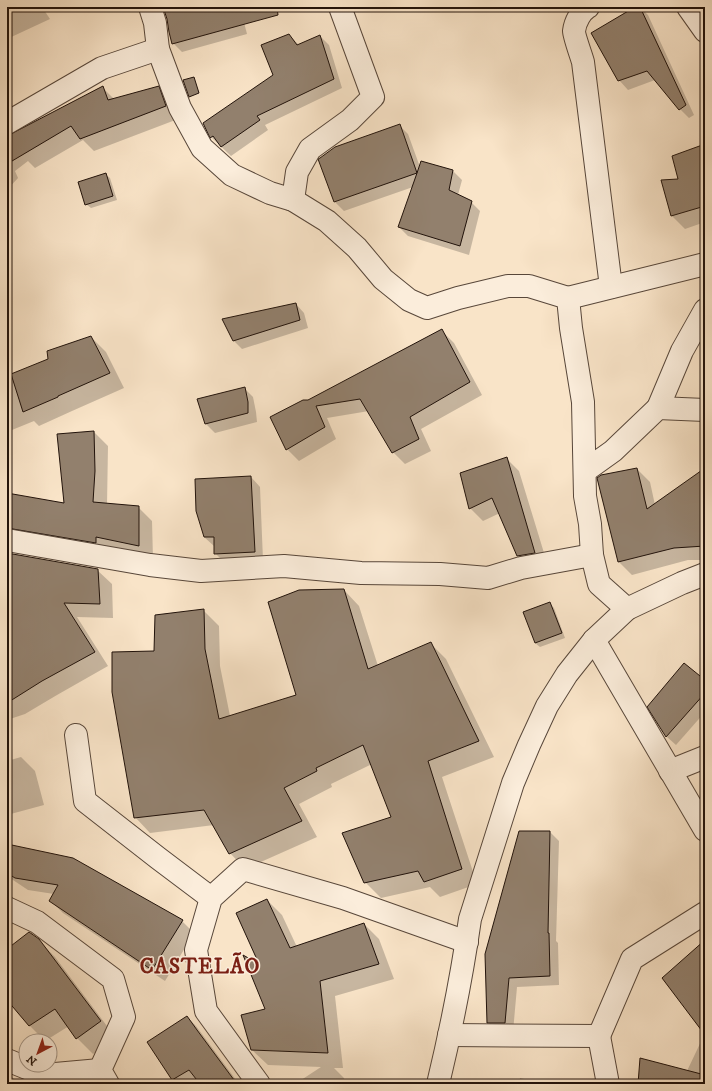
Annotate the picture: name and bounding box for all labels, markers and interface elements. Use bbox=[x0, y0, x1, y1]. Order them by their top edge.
district label: CASTELÃO bbox=[140, 952, 260, 980]
north arrow bbox=[18, 1033, 58, 1073]
text: N bbox=[24, 1052, 40, 1068]

